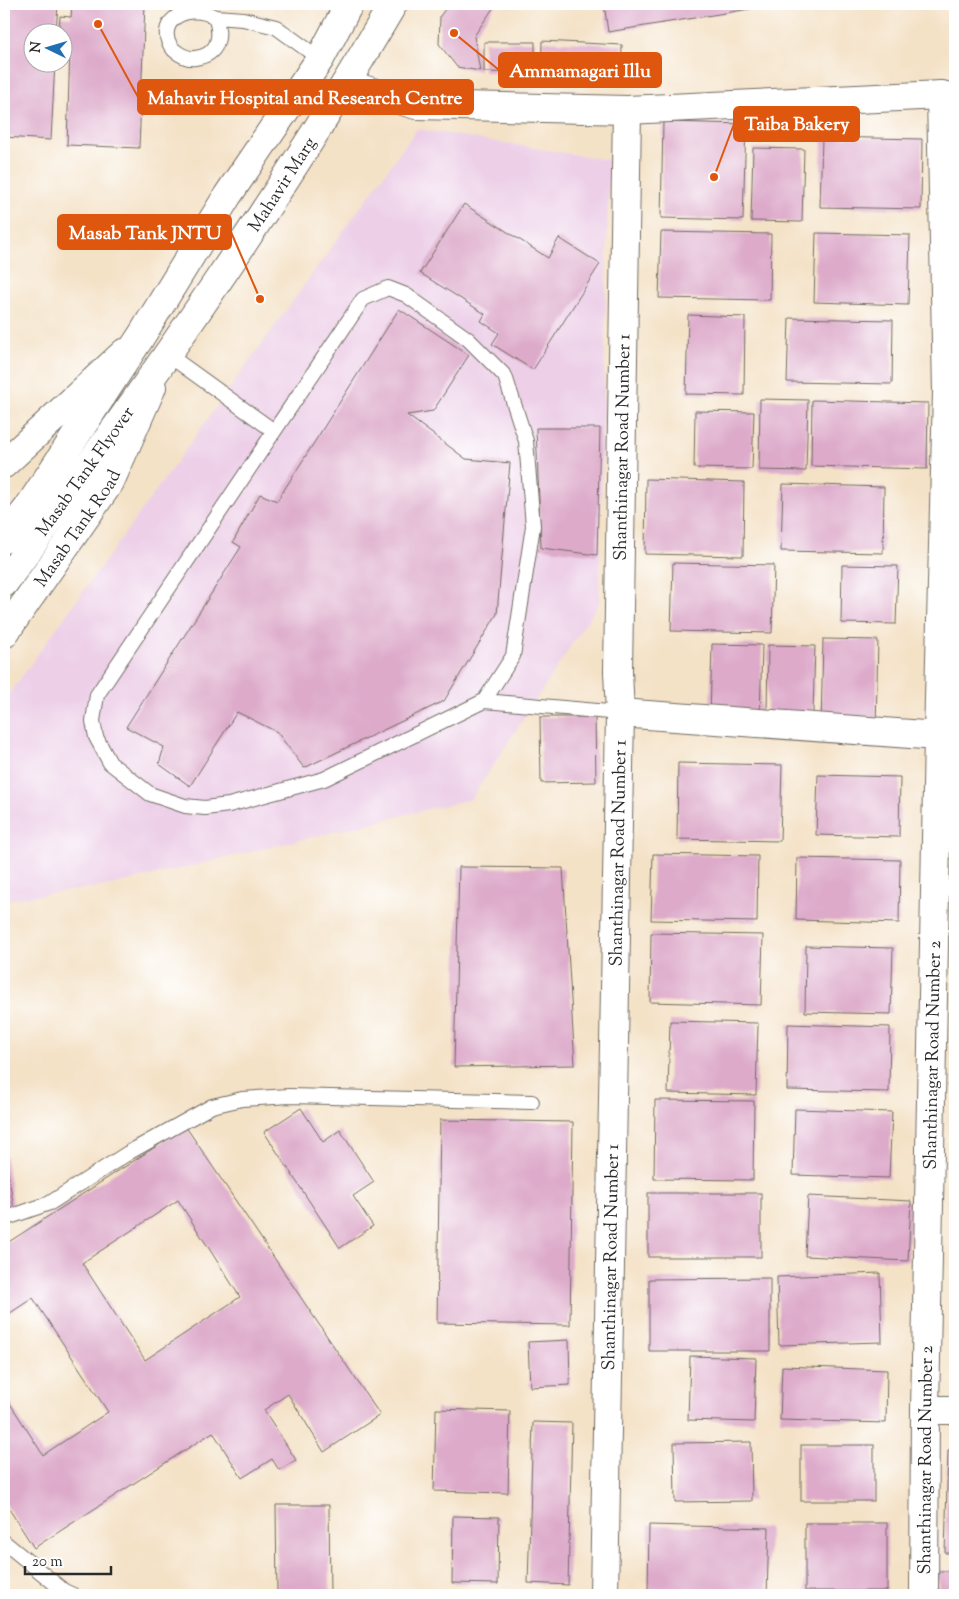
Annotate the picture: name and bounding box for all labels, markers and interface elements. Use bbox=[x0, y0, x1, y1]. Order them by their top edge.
north arrow bbox=[22, 22, 72, 72]
text: N bbox=[27, 41, 47, 53]
callout: Ammamagari Illu bbox=[499, 53, 661, 87]
text: Ammamagari Illu bbox=[509, 59, 651, 86]
callout: Mahavir Hospital and Research Centre bbox=[138, 80, 473, 114]
text: Mahavir Hospital and Research Centre bbox=[148, 86, 463, 113]
callout: Taiba Bakery bbox=[734, 107, 859, 141]
text: Taiba Bakery bbox=[744, 112, 850, 139]
street label: Mahavir Marg bbox=[243, 133, 324, 238]
callout: Masab Tank JNTU bbox=[58, 215, 231, 249]
text: Masab Tank JNTU bbox=[69, 221, 222, 248]
street label: Shanthinagar Road Number 1 bbox=[609, 334, 638, 561]
street label: Masab Tank Flyover bbox=[31, 402, 142, 543]
street label: Masab Tank Road bbox=[29, 466, 129, 593]
street label: Shanthinagar Road Number 1 bbox=[604, 740, 635, 967]
street label: Shanthinagar Road Number 2 bbox=[919, 940, 949, 1170]
street label: Shanthinagar Road Number 1 bbox=[597, 1143, 627, 1371]
street label: Shanthinagar Road Number 2 bbox=[913, 1345, 941, 1575]
scale bar bbox=[25, 1544, 111, 1576]
text: 20 m bbox=[32, 1552, 63, 1573]

